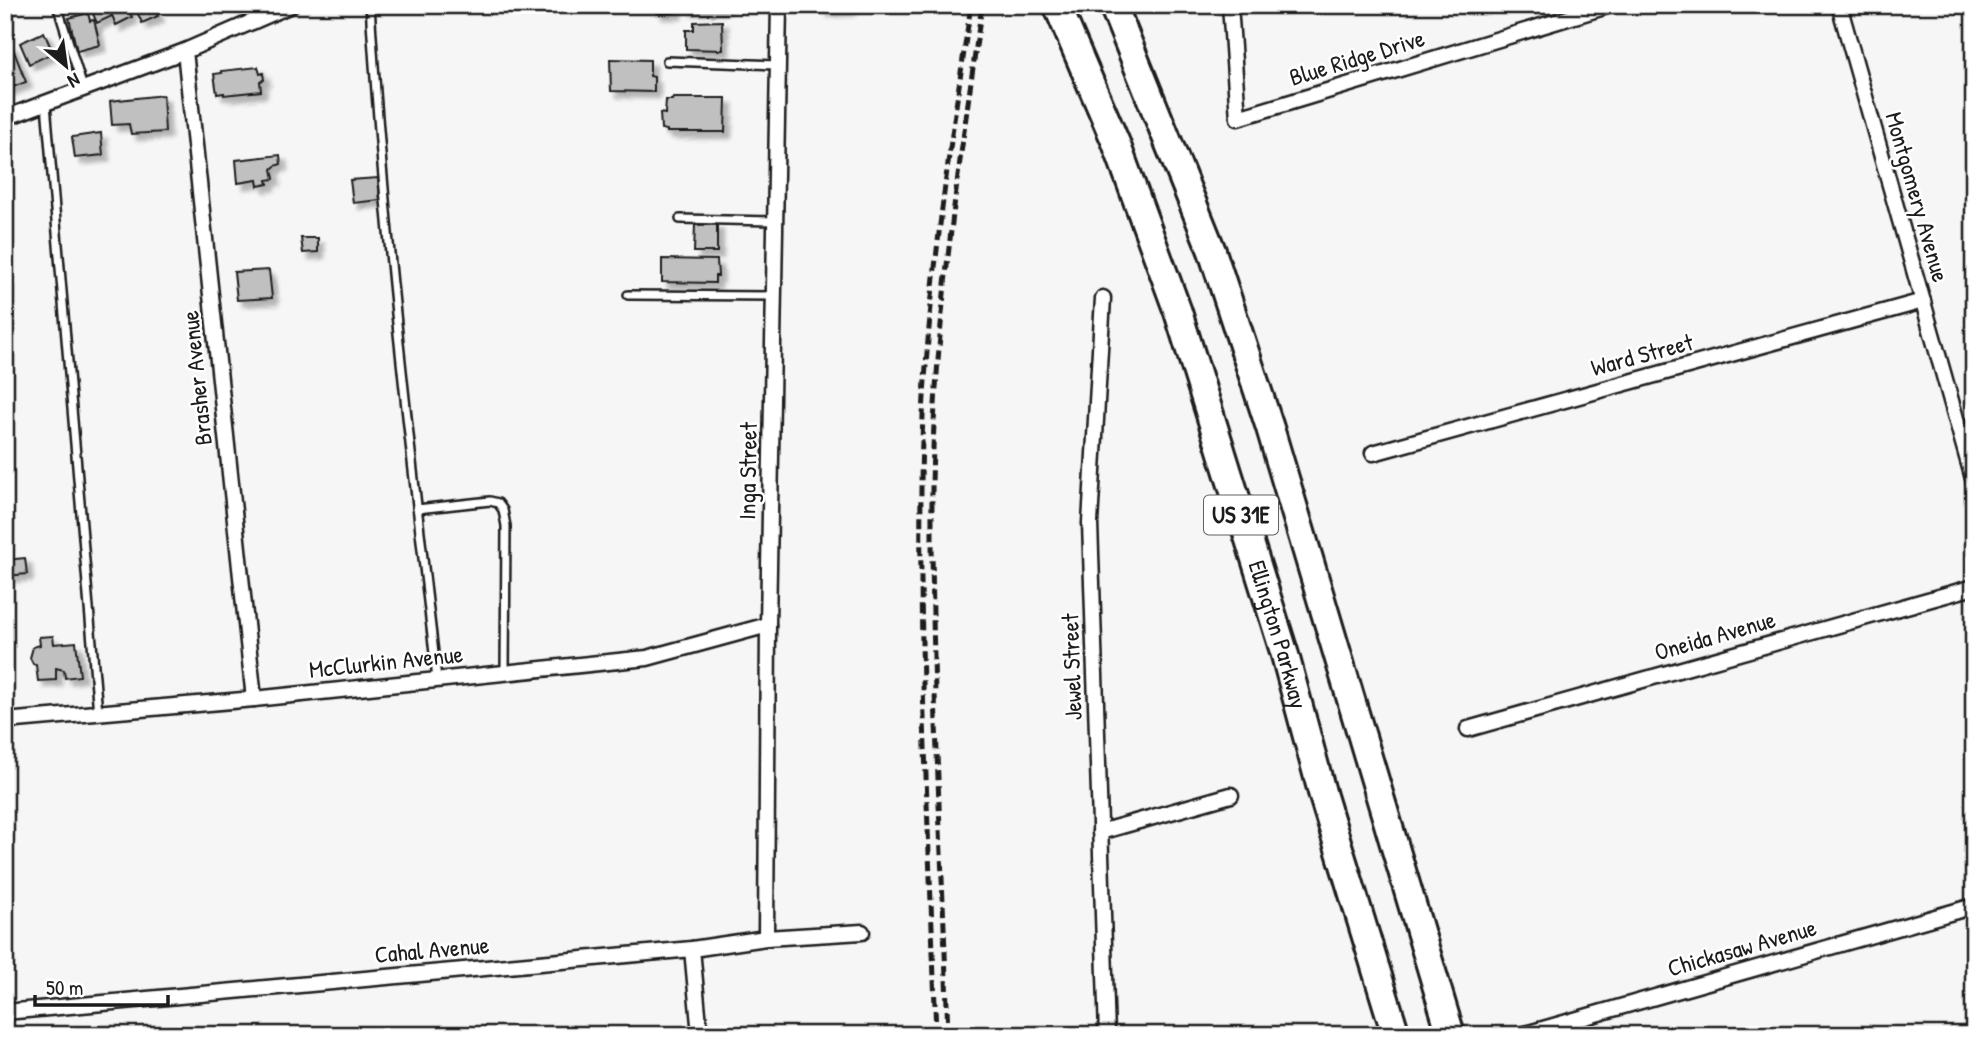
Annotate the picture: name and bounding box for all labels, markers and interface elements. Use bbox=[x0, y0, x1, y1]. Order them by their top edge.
street label: Blue Ridge Drive bbox=[1285, 21, 1429, 93]
north arrow bbox=[32, 32, 102, 102]
text: N bbox=[64, 67, 85, 95]
street label: Montgomery Avenue bbox=[1878, 108, 1958, 286]
street label: Brasher Avenue bbox=[173, 309, 219, 447]
street label: Ward Street bbox=[1587, 325, 1697, 383]
street label: Inga Street bbox=[730, 421, 764, 520]
road number: US 31E bbox=[1204, 495, 1278, 534]
street label: Ellington Parkway bbox=[1242, 556, 1316, 712]
street label: Oneida Avenue bbox=[1651, 602, 1779, 668]
street label: Jewel Street bbox=[1053, 612, 1089, 721]
street label: McClurkin Avenue bbox=[307, 637, 465, 685]
street label: Chickasaw Avenue bbox=[1664, 910, 1820, 984]
street label: Cahal Avenue bbox=[373, 928, 491, 970]
scale bar bbox=[35, 963, 168, 1007]
text: 50 m bbox=[46, 973, 83, 1002]

